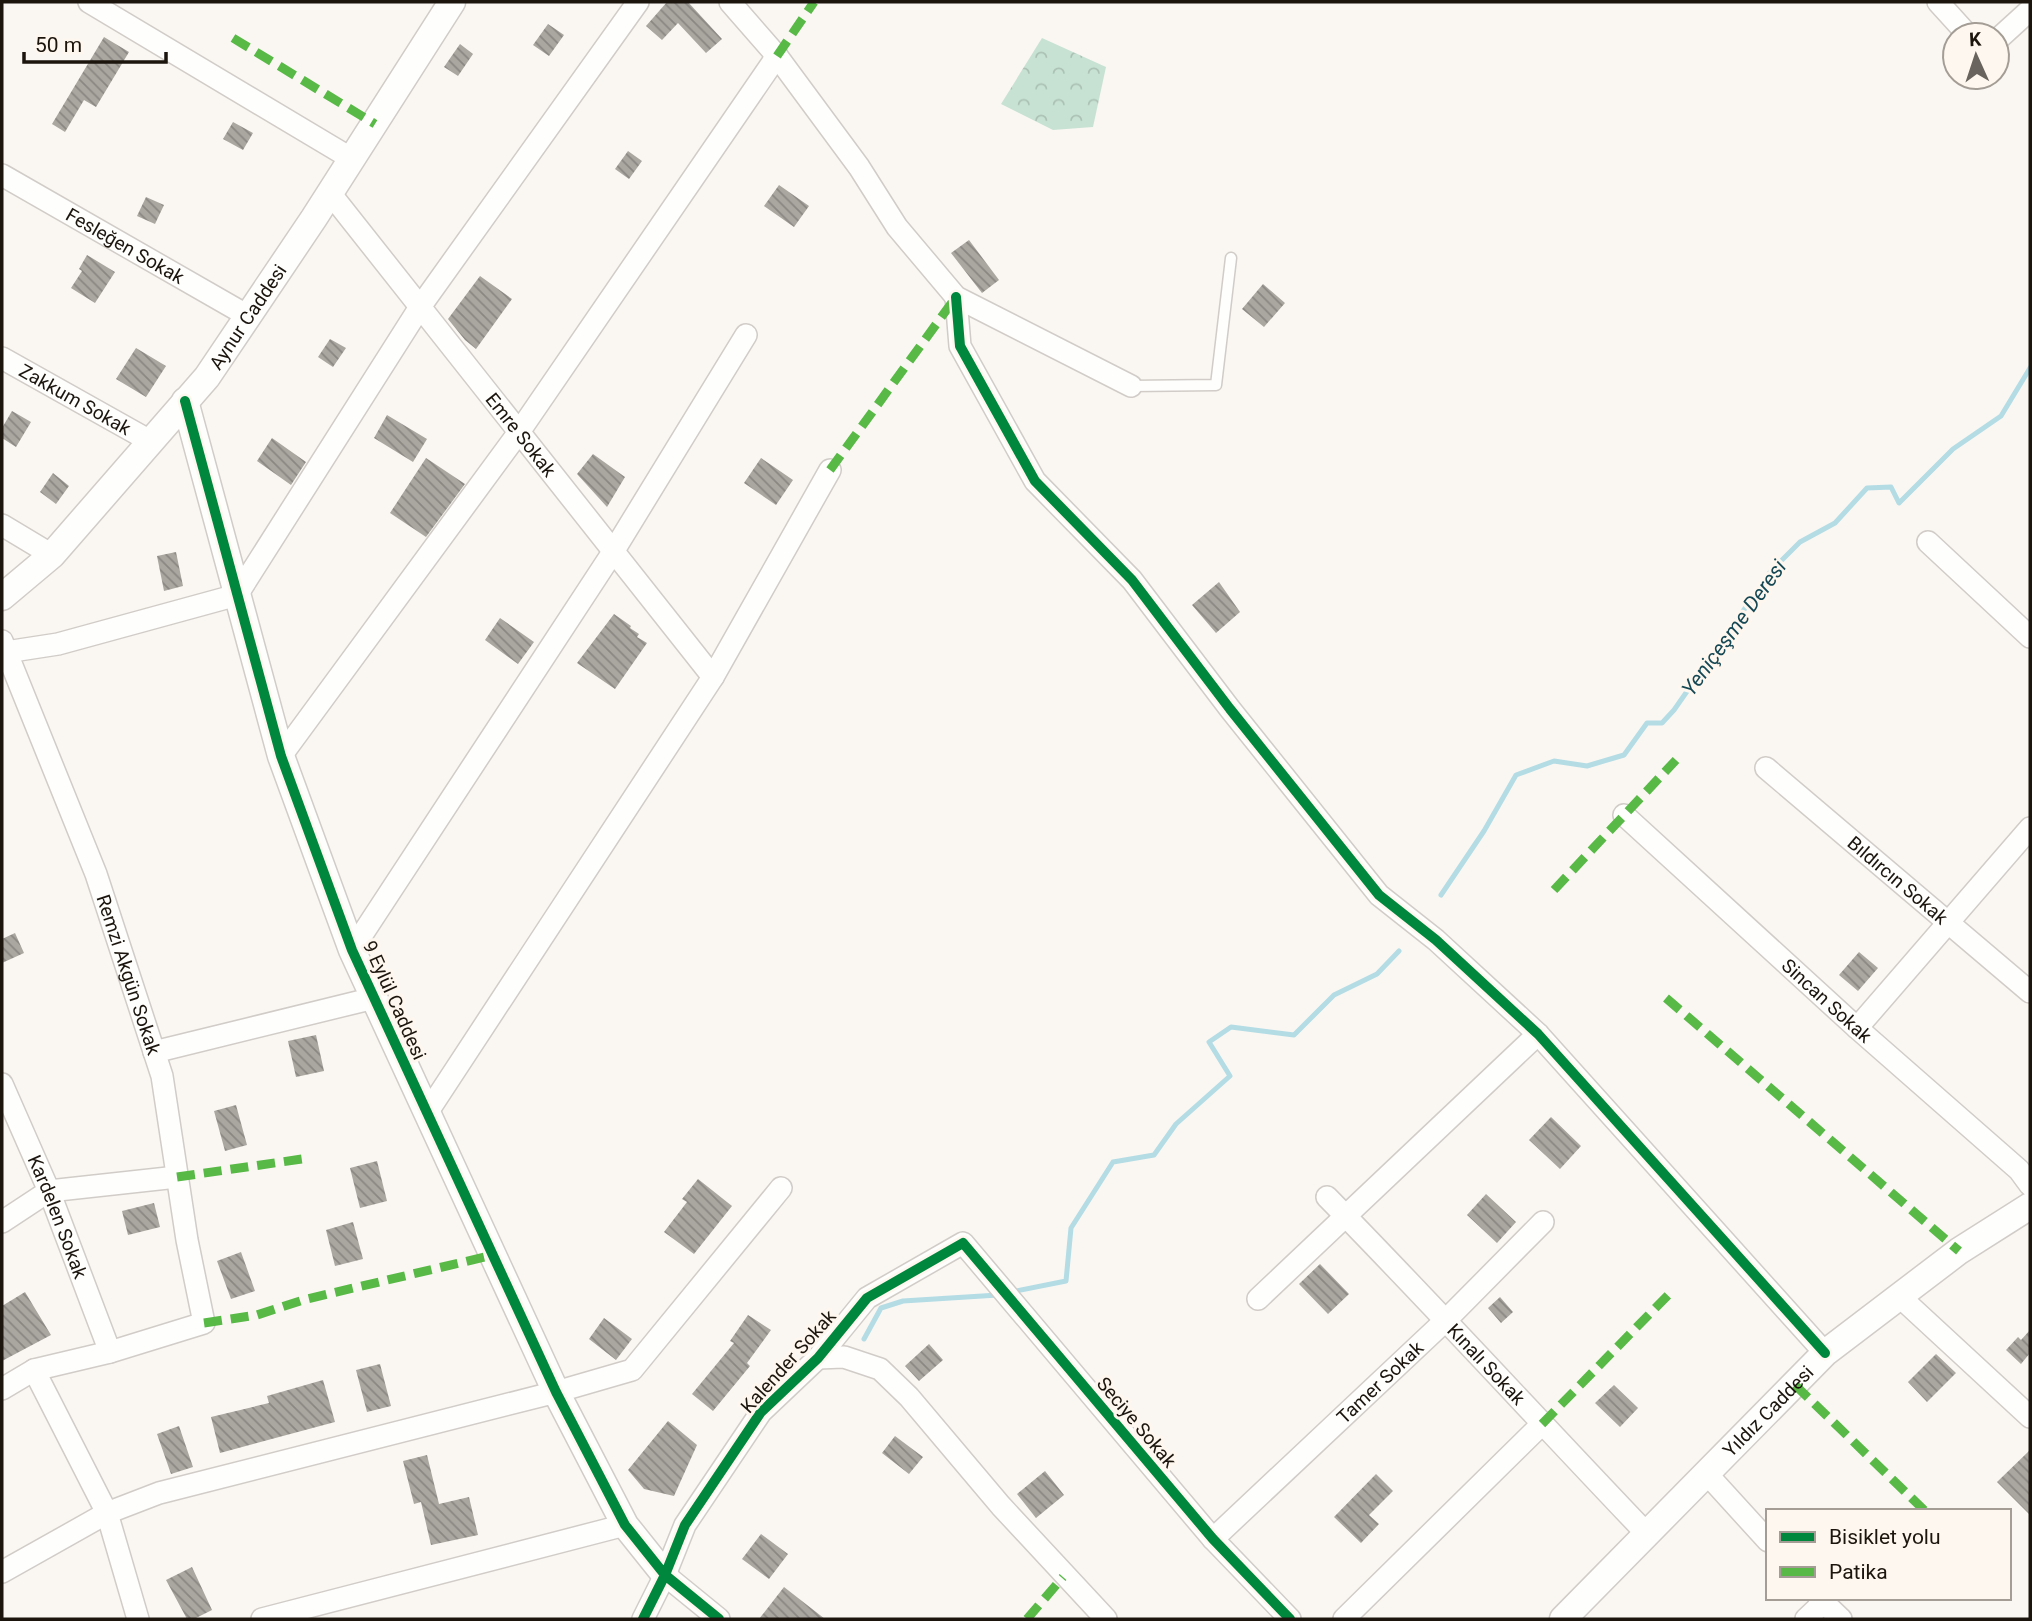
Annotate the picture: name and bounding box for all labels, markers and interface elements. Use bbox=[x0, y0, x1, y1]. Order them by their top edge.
scale bar bbox=[24, 21, 166, 65]
north arrow bbox=[1941, 21, 2011, 91]
text: K bbox=[1968, 28, 1983, 51]
text: 50 m bbox=[35, 33, 82, 57]
street label: Fesleğen Sokak bbox=[62, 203, 189, 289]
street label: Aynur Caddesi bbox=[204, 260, 292, 374]
street label: Zakkum Sokak bbox=[15, 359, 135, 440]
street label: Emre Sokak bbox=[481, 388, 561, 482]
water label: Yeniçeşme Deresi bbox=[1677, 556, 1791, 700]
street label: Bıldırcın Sokak bbox=[1843, 831, 1953, 930]
street label: Remzi Akgün Sokak bbox=[91, 892, 165, 1058]
street label: 9 Eylül Caddesi bbox=[358, 937, 431, 1063]
street label: Sincan Sokak bbox=[1777, 954, 1877, 1048]
street label: Kardelen Sokak bbox=[23, 1151, 92, 1282]
street label: Kalender Sokak bbox=[736, 1305, 841, 1418]
street label: Kınalı Sokak bbox=[1442, 1319, 1530, 1410]
street label: Tamer Sokak bbox=[1332, 1336, 1429, 1429]
street label: Yıldız Caddesi bbox=[1718, 1361, 1818, 1462]
street label: Seciye Sokak bbox=[1092, 1372, 1181, 1473]
legend bbox=[1766, 1509, 2011, 1600]
text: Bisiklet yolu bbox=[1829, 1525, 1941, 1549]
text: Patika bbox=[1829, 1560, 1888, 1584]

